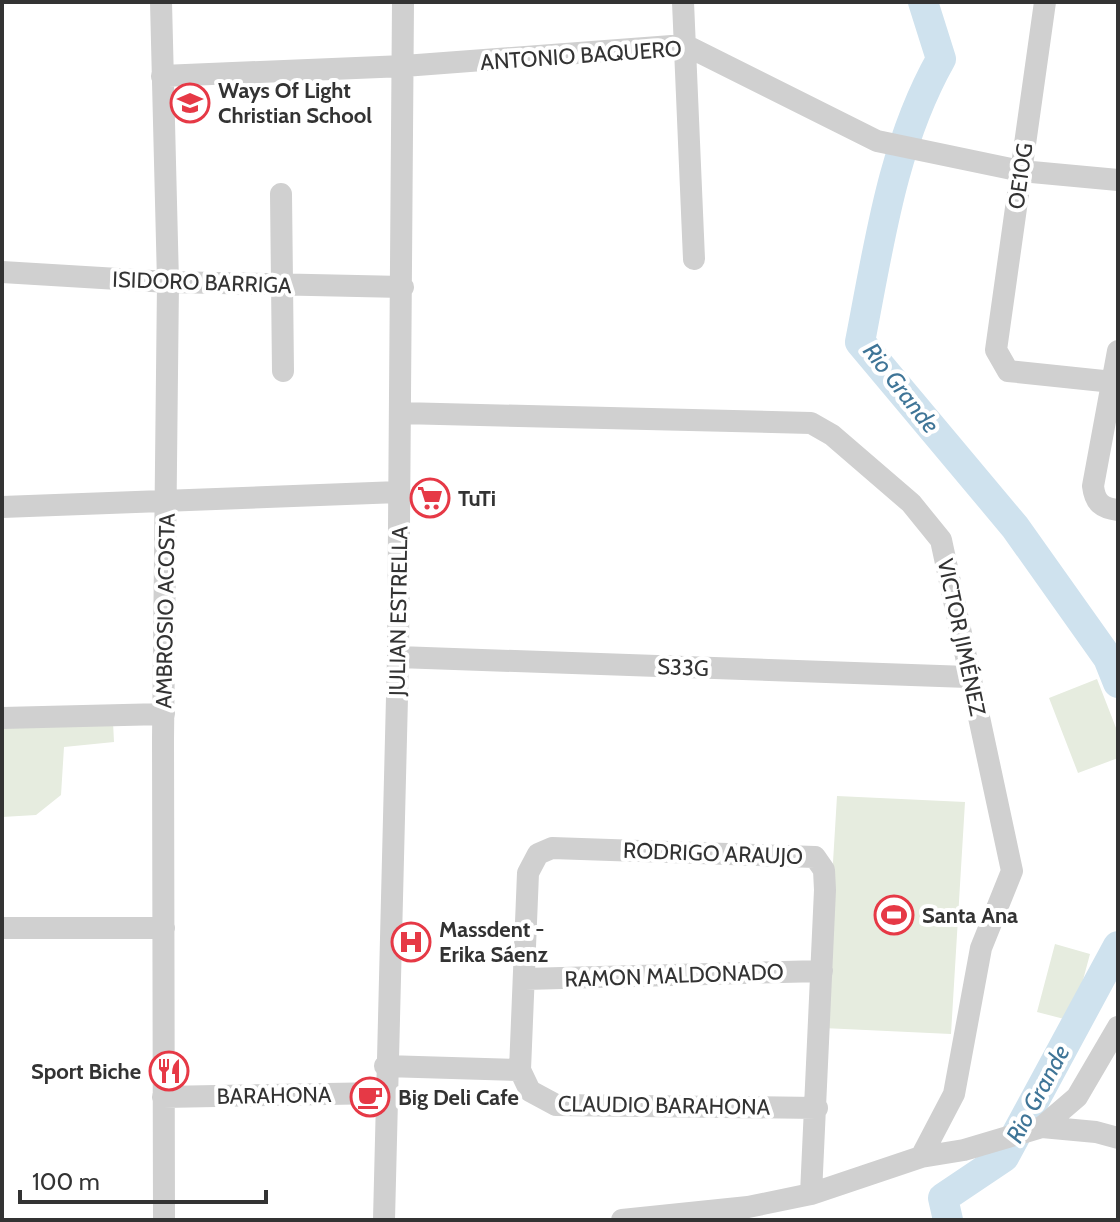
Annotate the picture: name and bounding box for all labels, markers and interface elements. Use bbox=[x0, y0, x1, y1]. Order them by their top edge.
street label: ANTONIO BAQUERO bbox=[479, 35, 683, 76]
place label: Ways Of Light Christian School bbox=[218, 77, 372, 129]
school or university icon: Ways Of Light Christian School bbox=[169, 82, 211, 124]
street label: OE10G bbox=[1003, 141, 1038, 211]
street label: ISIDORO BARRIGA bbox=[112, 266, 293, 299]
water label: Rio Grande bbox=[857, 337, 946, 439]
supermarket icon: TuTi bbox=[409, 477, 451, 519]
place label: TuTi bbox=[458, 485, 496, 512]
street label: AMBROSIO ACOSTA bbox=[150, 513, 181, 709]
street label: JULIAN ESTRELLA bbox=[384, 525, 413, 697]
street label: VICTOR JIMÉNEZ bbox=[932, 556, 991, 718]
street label: S33G bbox=[657, 653, 709, 682]
street label: RODRIGO ARAUJO bbox=[622, 837, 804, 870]
sports icon: Santa Ana bbox=[873, 894, 915, 936]
place label: Santa Ana bbox=[922, 902, 1018, 929]
place label: Massdent - Erika Sáenz bbox=[439, 916, 549, 968]
hospital icon: Massdent - Erika Sáenz bbox=[390, 921, 432, 963]
street label: RAMON MALDONADO bbox=[564, 958, 784, 993]
water label: Rio Grande bbox=[1000, 1040, 1075, 1148]
restaurant icon: Sport Biche bbox=[148, 1050, 190, 1092]
place label: Sport Biche bbox=[31, 1058, 141, 1085]
cafe icon: Big Deli Cafe bbox=[349, 1076, 391, 1118]
street label: BARAHONA bbox=[216, 1081, 332, 1110]
place label: Big Deli Cafe bbox=[398, 1084, 519, 1111]
street label: CLAUDIO BARAHONA bbox=[558, 1090, 771, 1121]
scale bar bbox=[20, 1154, 266, 1204]
text: 100 m bbox=[32, 1167, 100, 1196]

